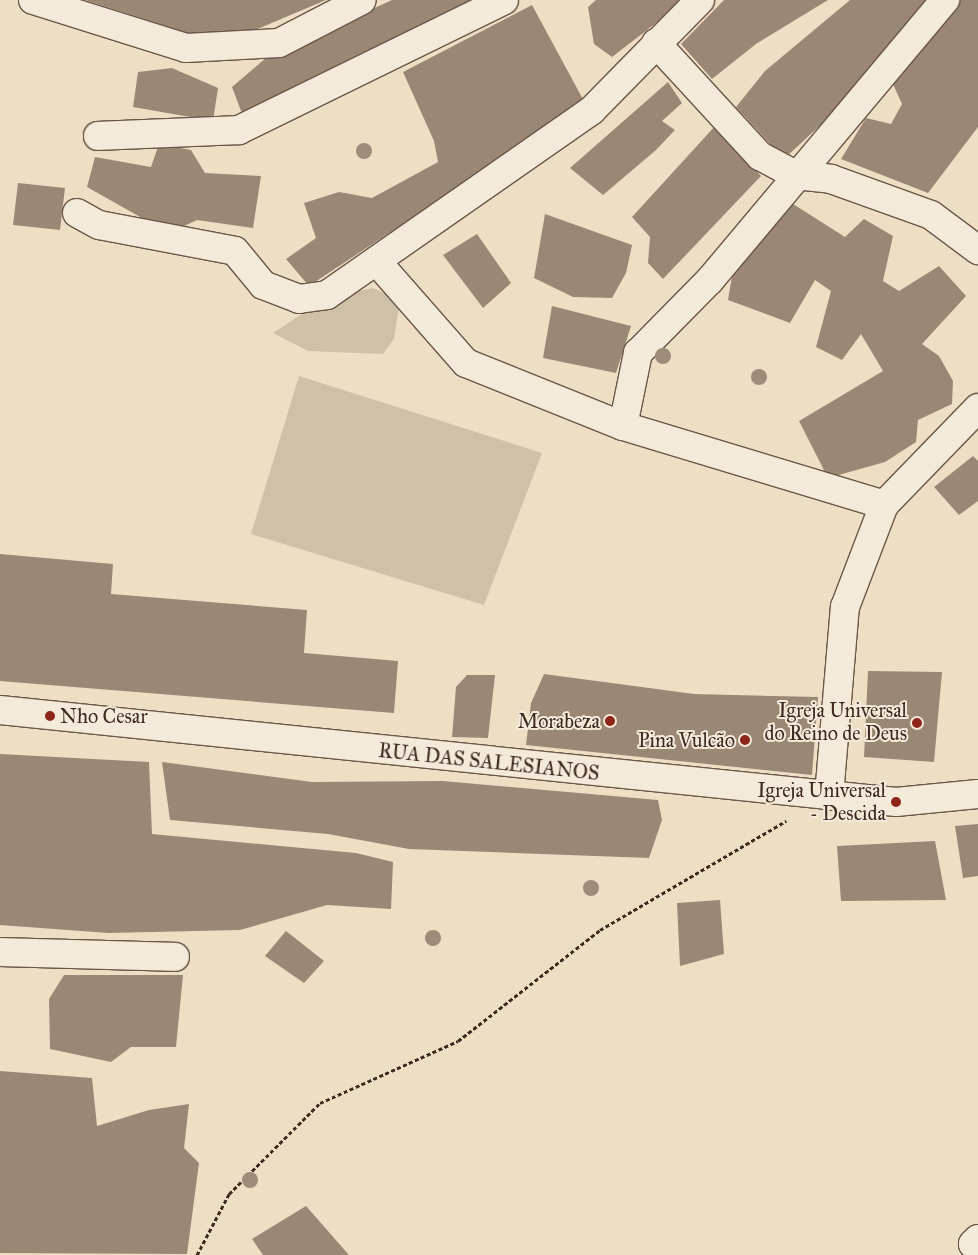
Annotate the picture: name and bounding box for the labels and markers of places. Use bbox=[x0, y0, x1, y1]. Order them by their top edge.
place label: Igreja Universal do Reino de Deus bbox=[765, 699, 907, 746]
place label: Nho Cesar bbox=[60, 704, 148, 728]
place label: Morabeza bbox=[518, 709, 600, 733]
marker: Nho Cesar bbox=[44, 710, 56, 722]
marker: Morabeza bbox=[604, 715, 616, 727]
marker: Igreja Universal do Reino de Deus bbox=[911, 717, 923, 729]
place label: Pina Vulcão bbox=[638, 728, 735, 752]
marker: Pina Vulcão bbox=[739, 734, 751, 746]
place label: Igreja Universal - Descida bbox=[757, 778, 886, 825]
marker: Igreja Universal - Descida bbox=[890, 796, 902, 808]

